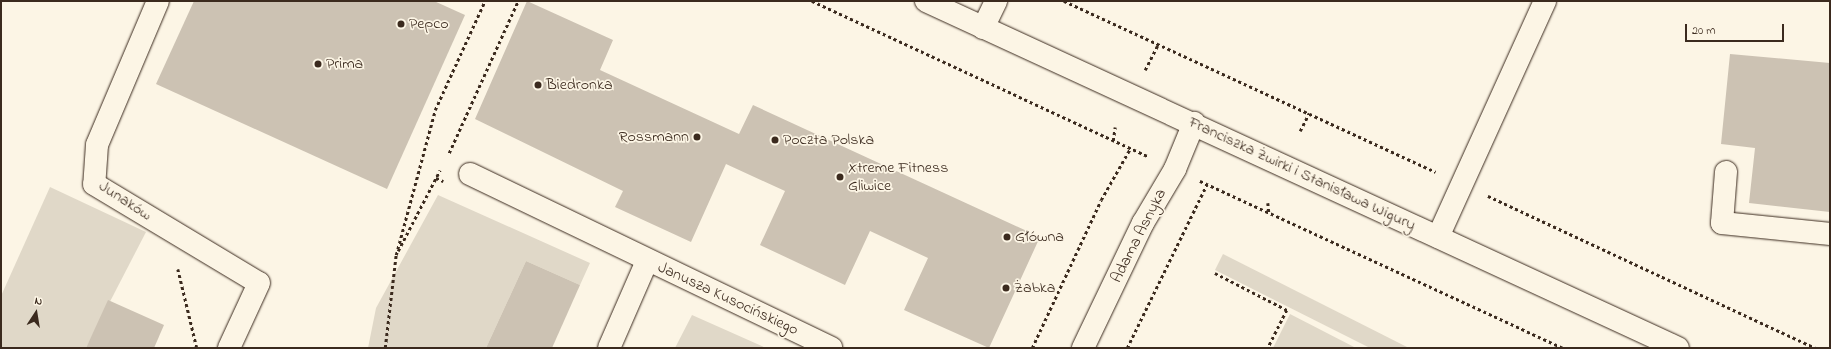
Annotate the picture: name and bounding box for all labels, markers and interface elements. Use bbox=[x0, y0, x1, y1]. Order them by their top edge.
place label: Pepco bbox=[409, 14, 449, 34]
scale bar bbox=[1687, 16, 1786, 42]
marker: Pepco bbox=[396, 19, 406, 29]
text: 20 m bbox=[1692, 22, 1715, 40]
place label: Prima bbox=[326, 54, 363, 74]
marker: Prima bbox=[313, 59, 323, 69]
place label: Biedronka bbox=[546, 75, 613, 95]
marker: Biedronka bbox=[533, 80, 543, 90]
street label: Franciszka Żwirki i Stanisława Wigury bbox=[1186, 113, 1418, 235]
place label: Rossmann bbox=[619, 127, 689, 147]
place label: Poczta Polska bbox=[783, 130, 874, 150]
marker: Rossmann bbox=[692, 132, 702, 142]
marker: Poczta Polska bbox=[770, 135, 780, 145]
place label: Xtreme Fitness Gliwice bbox=[848, 158, 948, 196]
marker: Xtreme Fitness Gliwice bbox=[835, 172, 845, 182]
street label: Junaków bbox=[95, 177, 155, 225]
street label: Adama Asnyka bbox=[1107, 186, 1171, 286]
place label: Główna bbox=[1015, 227, 1064, 247]
marker: Główna bbox=[1002, 232, 1012, 242]
street label: Janusza Kusocińskiego bbox=[655, 258, 801, 340]
place label: Żabka bbox=[1014, 278, 1055, 298]
marker: Żabka bbox=[1001, 283, 1011, 293]
north arrow bbox=[16, 293, 56, 333]
text: N bbox=[33, 293, 44, 310]

